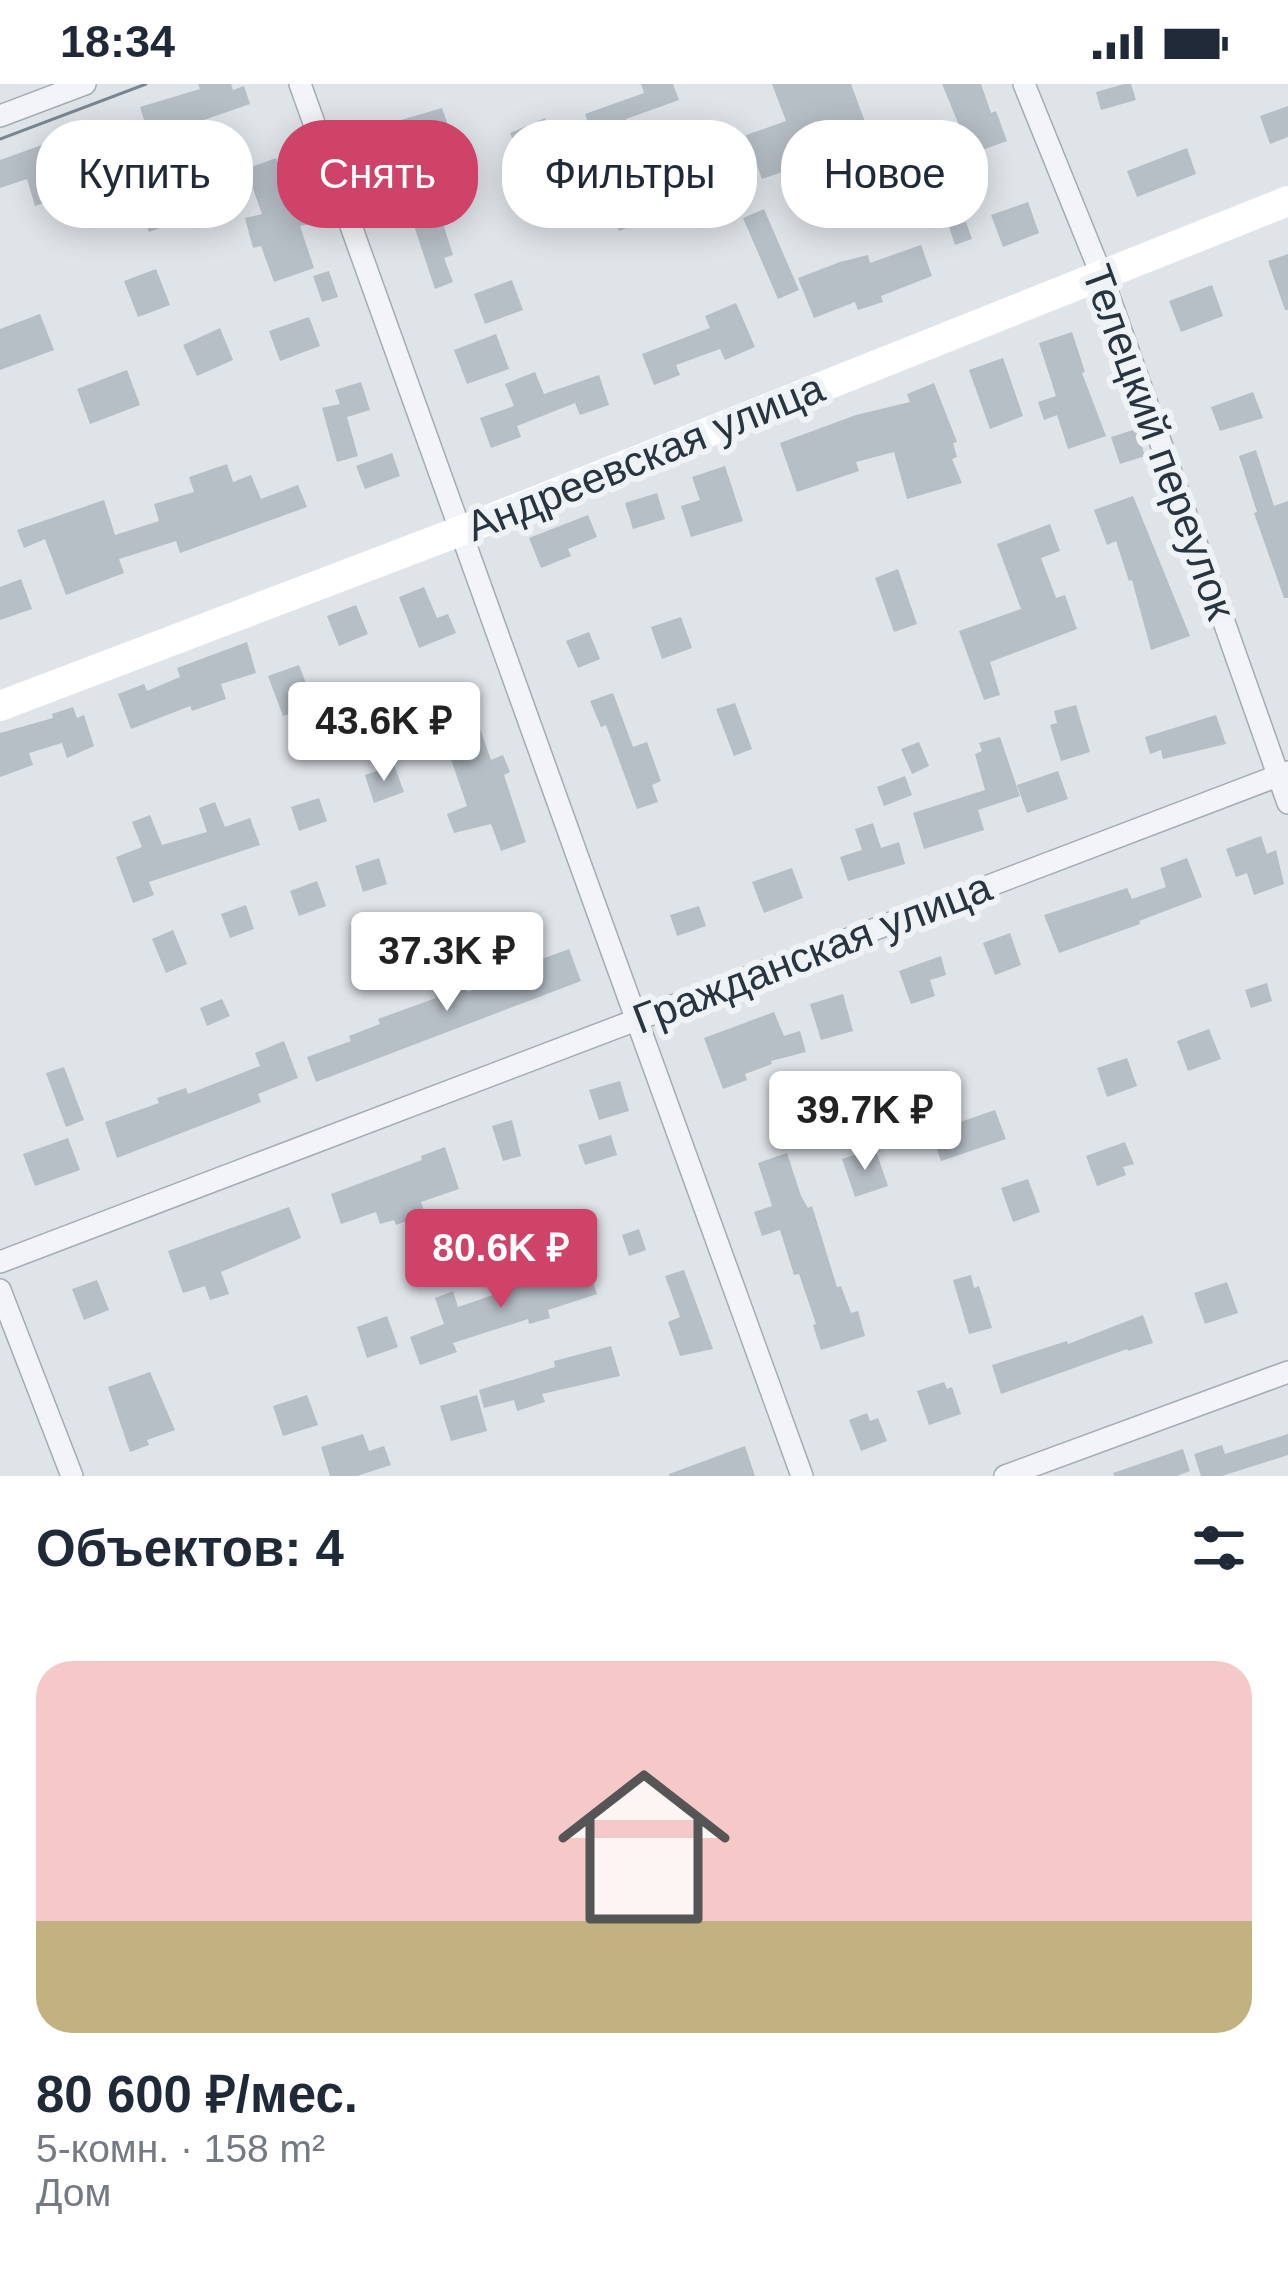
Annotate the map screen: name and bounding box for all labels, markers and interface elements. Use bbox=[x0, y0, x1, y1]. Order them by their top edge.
text: 18:34 bbox=[60, 16, 175, 67]
chip: Купить bbox=[36, 120, 253, 228]
chip: Снять bbox=[277, 120, 478, 228]
chip: Фильтры bbox=[502, 120, 757, 228]
chip: Новое bbox=[781, 120, 988, 228]
street label: Телецкий переулок bbox=[1073, 259, 1245, 626]
street label: Андреевская улица bbox=[459, 364, 831, 550]
pin: 43.6K ₽ bbox=[273, 682, 495, 784]
text: 43.6K ₽ bbox=[315, 699, 453, 742]
street label: Гражданская улица bbox=[626, 863, 998, 1043]
pin: 37.3K ₽ bbox=[336, 912, 558, 1014]
text: 37.3K ₽ bbox=[378, 929, 516, 972]
pin: 39.7K ₽ bbox=[754, 1071, 976, 1173]
text: 39.7K ₽ bbox=[796, 1088, 934, 1131]
pin: 80.6K ₽ bbox=[390, 1209, 612, 1311]
text: 80.6K ₽ bbox=[432, 1226, 570, 1269]
icon: filters bbox=[1186, 1515, 1252, 1581]
text: Объектов: 4 bbox=[36, 1520, 344, 1577]
icon: home bbox=[536, 1739, 752, 1955]
text: 80 600 ₽/мес. bbox=[36, 2066, 358, 2123]
text: 5-комн. · 158 m² bbox=[36, 2127, 325, 2170]
text: Дом bbox=[36, 2171, 111, 2214]

